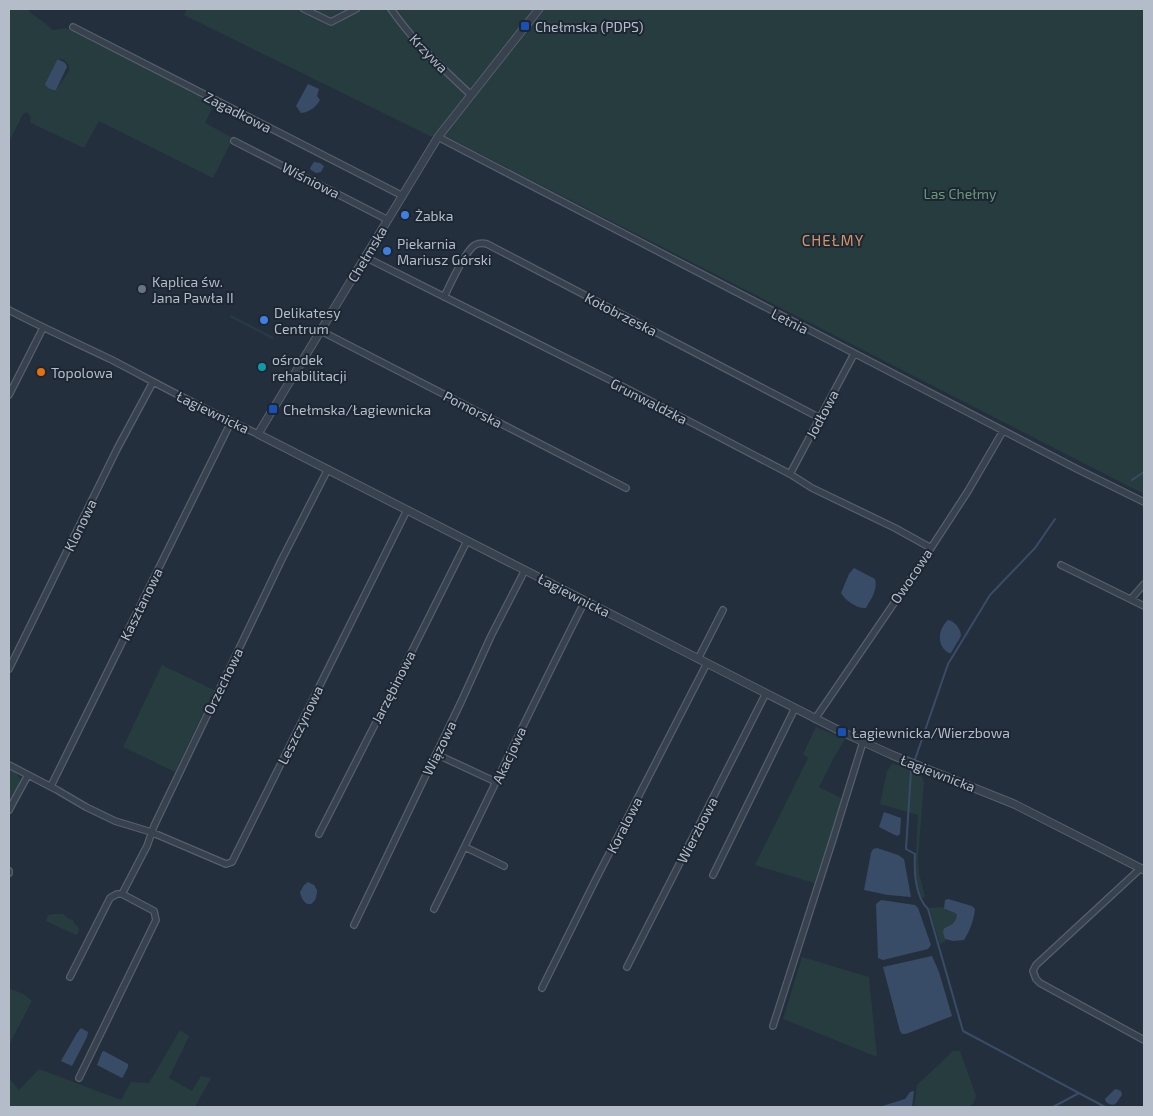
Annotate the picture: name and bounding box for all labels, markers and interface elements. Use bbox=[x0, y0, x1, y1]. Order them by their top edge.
place label: Chełmska (PDPS) bbox=[535, 18, 644, 35]
marker: Chełmska (PDPS) bbox=[519, 20, 531, 32]
street label: Krzywa bbox=[406, 30, 452, 76]
street label: Zagadkowa bbox=[202, 88, 274, 136]
street label: Wiśniowa bbox=[279, 158, 343, 202]
park label: Las Chełmy bbox=[923, 185, 997, 202]
place label: Żabka bbox=[415, 207, 453, 224]
marker: Żabka bbox=[399, 209, 411, 221]
street label: Chełmska bbox=[344, 223, 390, 285]
district label: CHEŁMY bbox=[802, 231, 864, 249]
place label: Piekarnia Mariusz Górski bbox=[397, 235, 491, 268]
marker: Piekarnia Mariusz Górski bbox=[381, 245, 393, 257]
place label: Kaplica św. Jana Pawła II bbox=[152, 273, 234, 306]
marker: Kaplica św. Jana Pawła II bbox=[136, 283, 148, 295]
street label: Kołobrzeska bbox=[582, 289, 660, 339]
place label: Delikatesy Centrum bbox=[274, 304, 341, 337]
street label: Letnia bbox=[769, 305, 811, 337]
marker: Delikatesy Centrum bbox=[258, 314, 270, 326]
place label: ośrodek rehabilitacji bbox=[272, 351, 347, 384]
marker: ośrodek rehabilitacji bbox=[256, 361, 268, 373]
place label: Topolowa bbox=[51, 364, 113, 381]
marker: Topolowa bbox=[35, 366, 47, 378]
street label: Grunwaldzka bbox=[608, 374, 690, 428]
street label: Łagiewnicka bbox=[174, 387, 252, 437]
street label: Pomorska bbox=[441, 387, 505, 431]
street label: Jodłowa bbox=[802, 387, 842, 441]
place label: Chełmska/Łagiewnicka bbox=[283, 401, 431, 418]
marker: Chełmska/Łagiewnicka bbox=[267, 403, 279, 415]
street label: Klonowa bbox=[60, 496, 100, 554]
street label: Owocowa bbox=[886, 545, 936, 607]
street label: Kasztanowa bbox=[116, 565, 166, 643]
street label: Łagiewnicka bbox=[535, 570, 613, 620]
street label: Orzechowa bbox=[200, 645, 246, 717]
street label: Jarzębinowa bbox=[367, 648, 419, 726]
street label: Leszczynowa bbox=[274, 683, 326, 767]
street label: Wiązowa bbox=[419, 718, 459, 778]
street label: Akacjowa bbox=[488, 724, 530, 786]
place label: Łagiewnicka/Wierzbowa bbox=[852, 724, 1010, 741]
marker: Łagiewnicka/Wierzbowa bbox=[836, 726, 848, 738]
street label: Łagiewnicka bbox=[898, 751, 978, 795]
street label: Koralowa bbox=[603, 794, 645, 856]
street label: Wierzbowa bbox=[673, 794, 721, 866]

